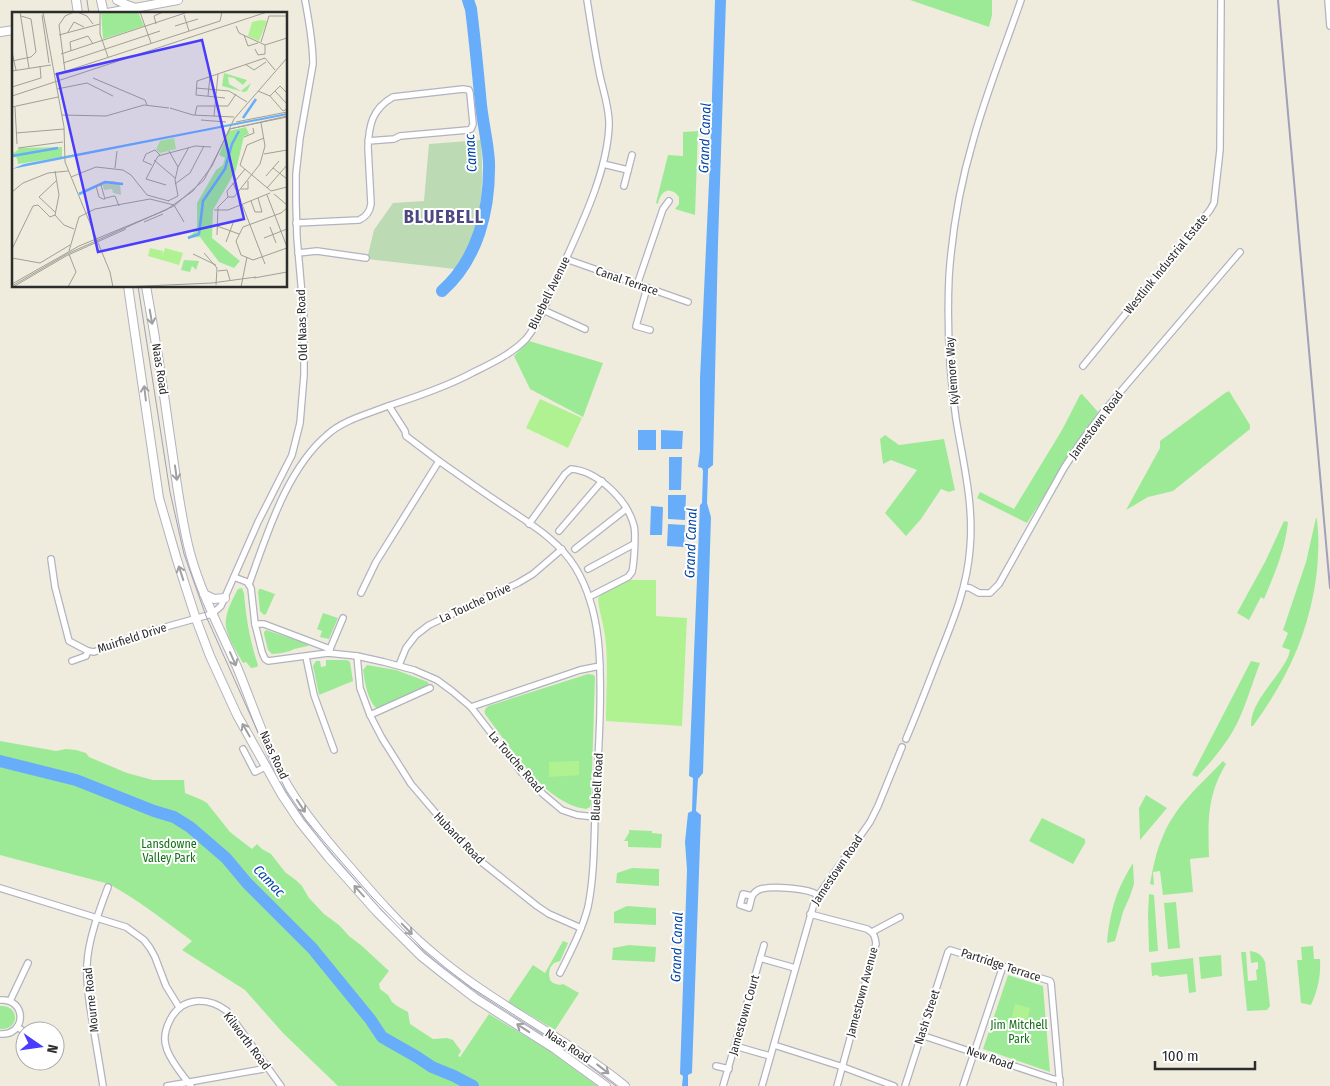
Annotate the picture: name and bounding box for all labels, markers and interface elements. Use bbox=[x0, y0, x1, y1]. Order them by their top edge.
inset map bbox=[12, 12, 288, 288]
water label: Grand Canal bbox=[695, 102, 715, 173]
water label: Camac bbox=[461, 132, 481, 173]
district label: BLUEBELL bbox=[404, 206, 484, 228]
street label: Westlink Industrial Estate bbox=[1121, 211, 1211, 317]
street label: Bluebell Avenue bbox=[525, 254, 573, 332]
street label: Canal Terrace bbox=[594, 264, 660, 298]
street label: Old Naas Road bbox=[294, 289, 310, 361]
one-way arrow bbox=[147, 308, 157, 324]
street label: Kylemore Way bbox=[943, 336, 961, 406]
street label: Naas Road bbox=[149, 342, 171, 396]
one-way arrow bbox=[140, 385, 150, 401]
street label: Jamestown Road bbox=[1066, 388, 1126, 462]
one-way arrow bbox=[171, 465, 181, 481]
water label: Grand Canal bbox=[681, 507, 701, 578]
one-way arrow bbox=[176, 565, 185, 581]
street label: La Touche Drive bbox=[437, 580, 513, 626]
street label: Muirfield Drive bbox=[96, 620, 168, 656]
one-way arrow bbox=[228, 651, 238, 666]
one-way arrow bbox=[240, 724, 250, 738]
street label: Naas Road bbox=[257, 729, 291, 781]
street label: La Touche Road bbox=[486, 729, 546, 795]
street label: Bluebell Road bbox=[588, 753, 606, 821]
one-way arrow bbox=[296, 799, 306, 813]
street label: Huband Road bbox=[431, 809, 487, 867]
street label: Jamestown Road bbox=[808, 832, 866, 908]
park label: Lansdowne Valley Park bbox=[141, 837, 197, 865]
water label: Camac bbox=[250, 861, 289, 901]
one-way arrow bbox=[353, 885, 364, 898]
water label: Grand Canal bbox=[667, 911, 687, 982]
one-way arrow bbox=[401, 922, 413, 935]
street label: Jamestown Avenue bbox=[843, 945, 881, 1039]
street label: Partridge Terrace bbox=[959, 946, 1043, 985]
street label: Mourne Road bbox=[81, 967, 101, 1033]
street label: Jamestown Court bbox=[726, 973, 762, 1057]
street label: Nash Street bbox=[912, 988, 942, 1046]
street label: Kilworth Road bbox=[221, 1009, 273, 1073]
park label: Jim Mitchell Park bbox=[990, 1018, 1048, 1046]
north arrow bbox=[15, 1021, 65, 1071]
one-way arrow bbox=[516, 1023, 530, 1033]
street label: Naas Road bbox=[542, 1026, 594, 1066]
scale bar bbox=[1155, 1038, 1255, 1070]
text: N bbox=[43, 1043, 61, 1055]
street label: New Road bbox=[965, 1043, 1015, 1073]
text: 100 m bbox=[1162, 1047, 1199, 1065]
one-way arrow bbox=[596, 1063, 609, 1074]

